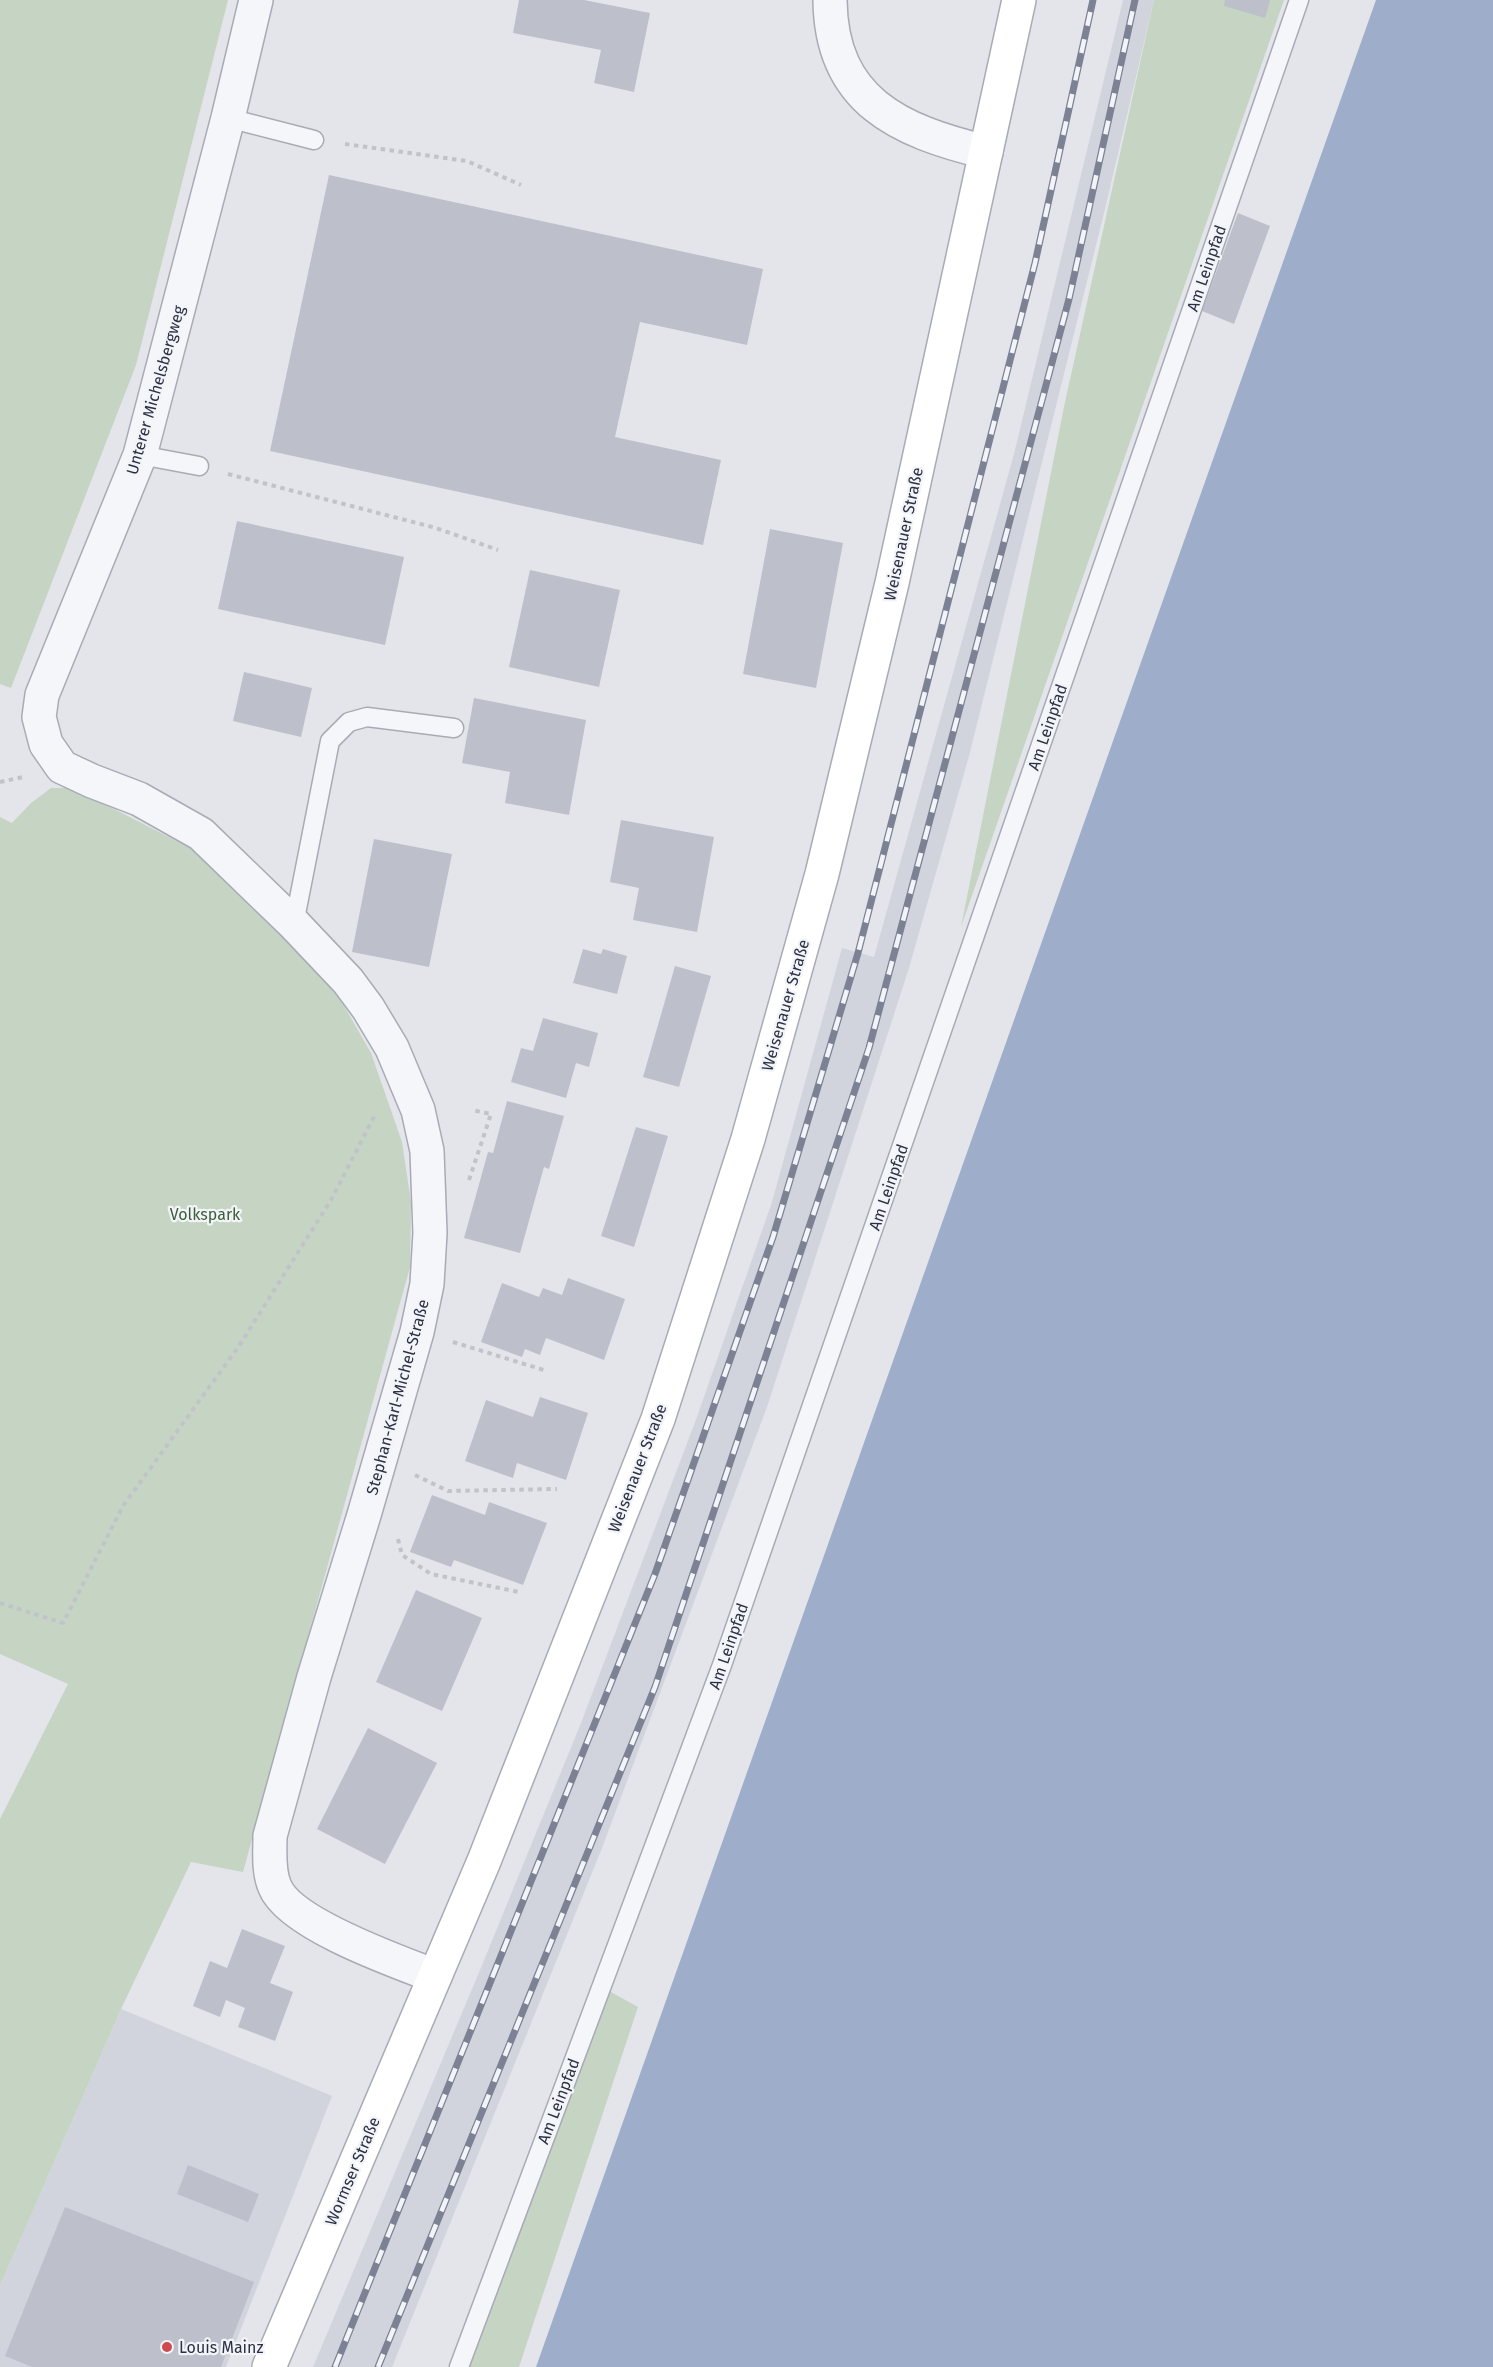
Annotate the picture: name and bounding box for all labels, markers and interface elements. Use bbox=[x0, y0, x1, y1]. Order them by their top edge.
street label: Am Leinpfad bbox=[1183, 222, 1230, 314]
street label: Unterer Michelsbergweg bbox=[122, 303, 189, 477]
street label: Weisenauer Straße bbox=[880, 466, 927, 603]
street label: Am Leinpfad bbox=[1024, 681, 1071, 773]
street label: Weisenauer Straße bbox=[758, 937, 813, 1073]
street label: Am Leinpfad bbox=[865, 1141, 912, 1233]
park label: Volkspark bbox=[170, 1205, 241, 1224]
street label: Stephan-Karl-Michel-Straße bbox=[362, 1297, 433, 1497]
street label: Weisenauer Straße bbox=[604, 1401, 671, 1535]
street label: Am Leinpfad bbox=[705, 1600, 752, 1692]
street label: Am Leinpfad bbox=[533, 2056, 583, 2147]
street label: Wormser Straße bbox=[321, 2114, 384, 2228]
place label: Louis Mainz bbox=[179, 2338, 263, 2357]
marker: Louis Mainz bbox=[160, 2340, 174, 2354]

